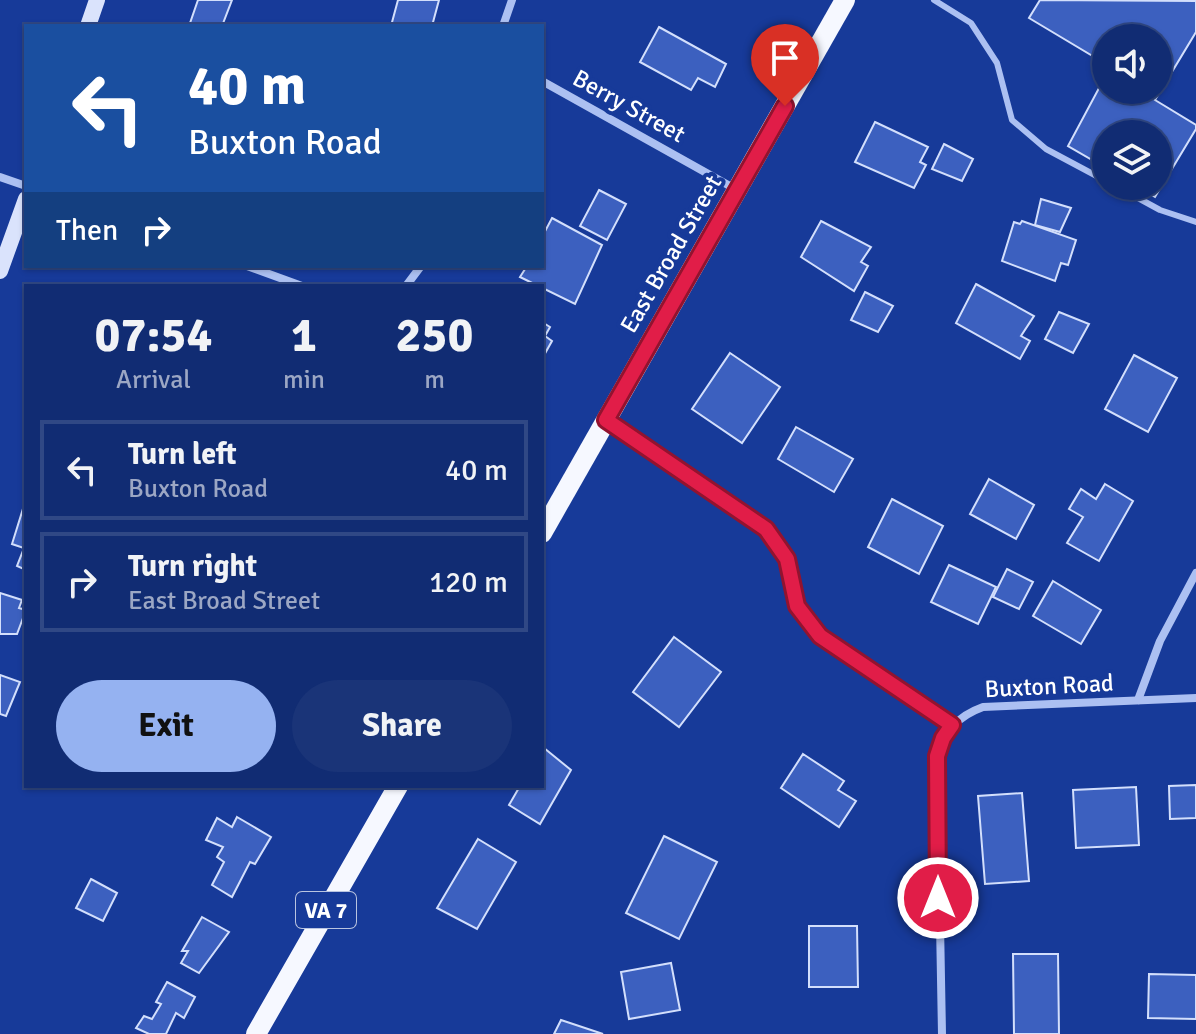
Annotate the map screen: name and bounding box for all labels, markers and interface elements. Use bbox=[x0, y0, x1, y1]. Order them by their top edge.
pin bbox=[751, 24, 819, 106]
map controls bbox=[1092, 24, 1172, 200]
button: sound bbox=[1092, 24, 1172, 104]
icon: arrive bbox=[763, 36, 807, 80]
text: 40 m bbox=[188, 51, 306, 120]
icon: left bbox=[56, 56, 160, 160]
street label: Berry Street bbox=[568, 63, 690, 149]
text: Buxton Road bbox=[188, 120, 382, 165]
button: layers bbox=[1092, 120, 1172, 200]
street label: East Broad Street bbox=[614, 170, 728, 338]
icon: right bbox=[134, 208, 178, 252]
text: Then bbox=[56, 212, 118, 249]
text: 07:54 bbox=[95, 306, 212, 365]
text: 1 bbox=[291, 306, 317, 365]
text: 250 bbox=[396, 306, 473, 365]
text: Arrival bbox=[116, 364, 191, 396]
text: min bbox=[283, 364, 325, 396]
text: m bbox=[424, 364, 445, 396]
text: Turn left bbox=[128, 436, 237, 473]
icon: left bbox=[60, 448, 104, 492]
text: 40 m bbox=[445, 452, 508, 489]
text: Buxton Road bbox=[128, 473, 268, 505]
text: Turn right bbox=[128, 548, 257, 585]
icon: right bbox=[60, 560, 104, 604]
text: 120 m bbox=[429, 564, 508, 601]
text: East Broad Street bbox=[128, 585, 320, 617]
street label: Buxton Road bbox=[984, 668, 1114, 704]
button: Exit bbox=[56, 680, 276, 772]
button: Share bbox=[292, 680, 512, 772]
position arrow bbox=[896, 856, 980, 940]
road number: VA 7 bbox=[296, 892, 356, 928]

